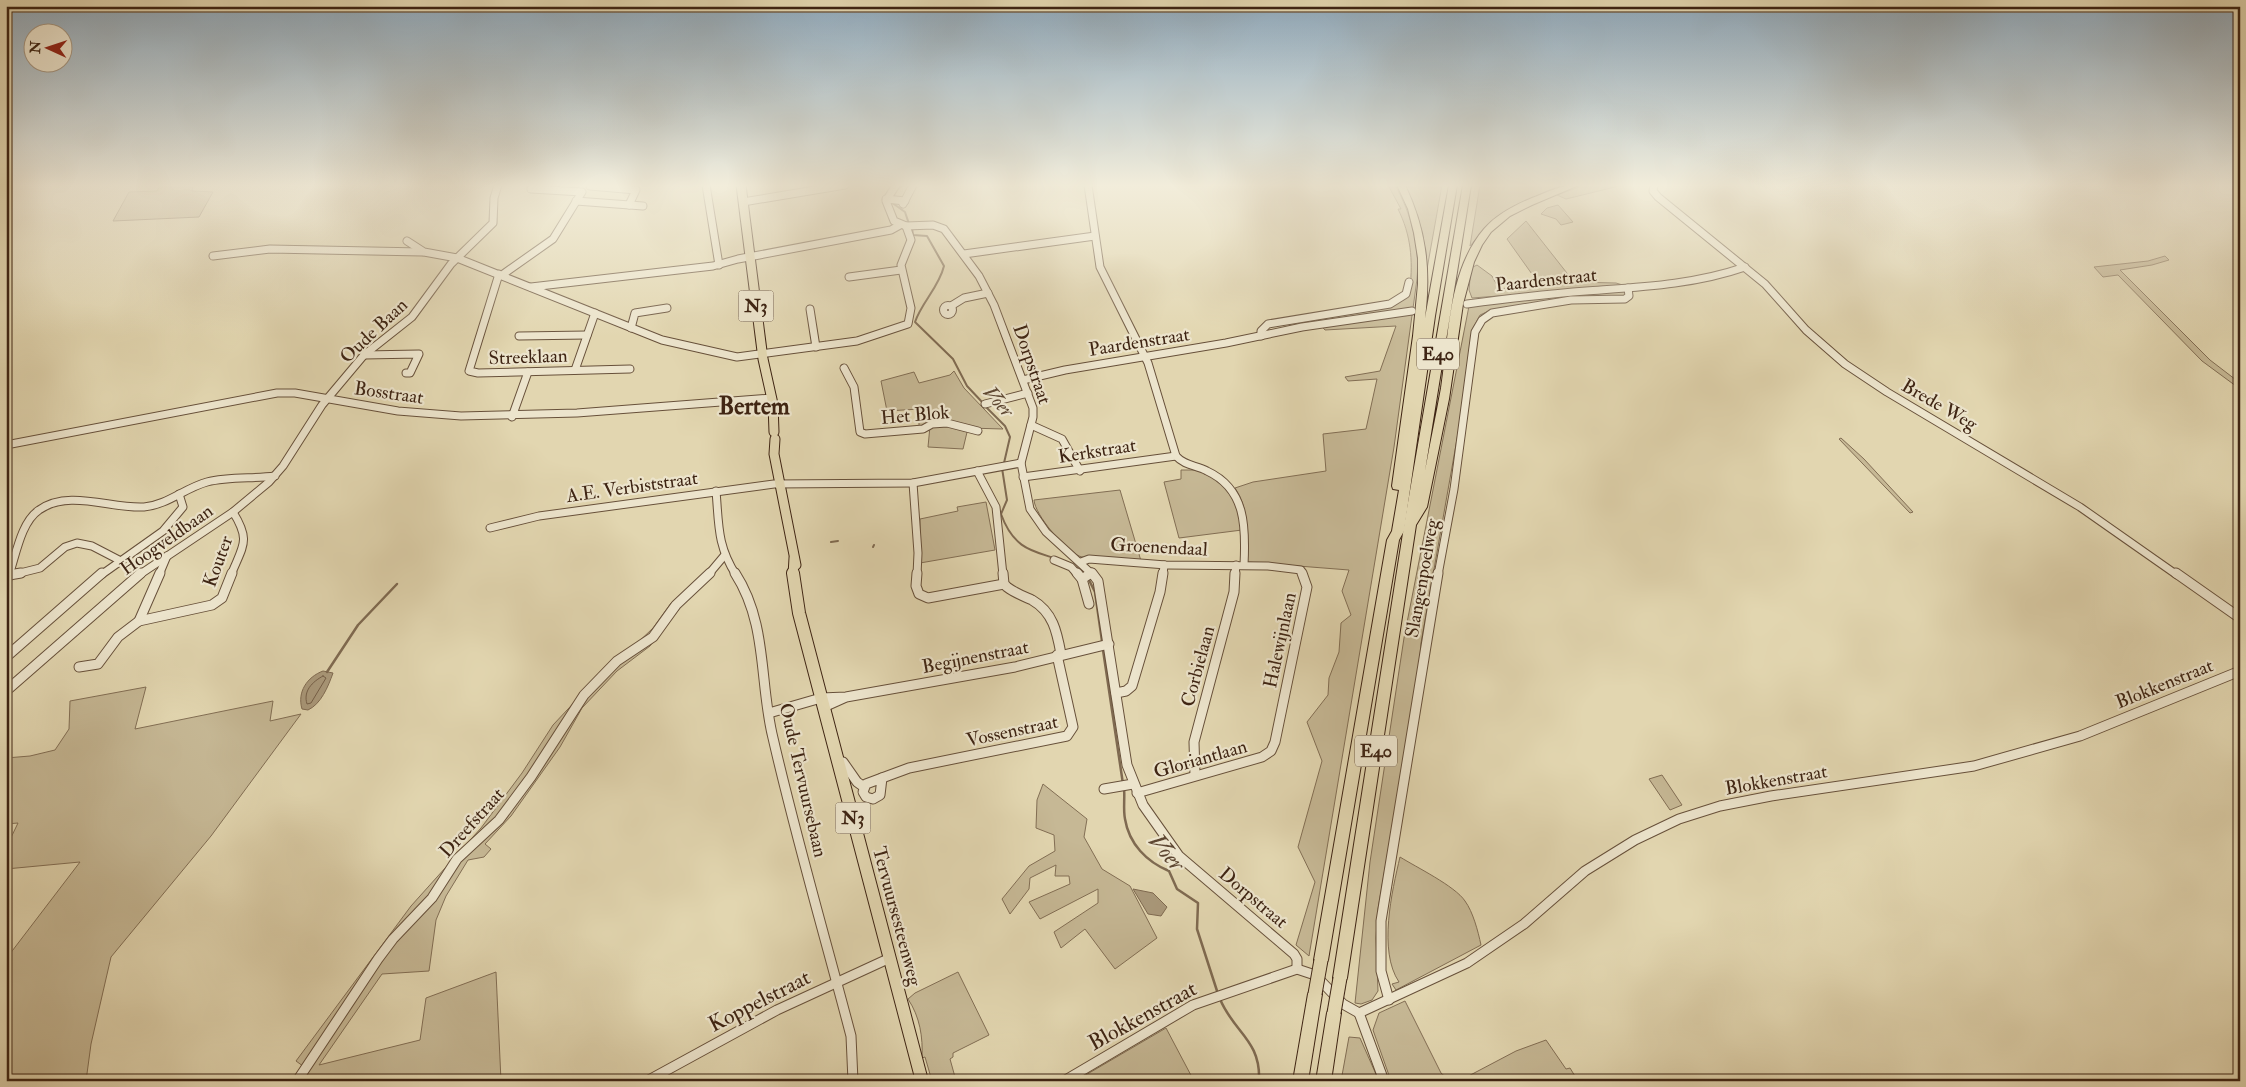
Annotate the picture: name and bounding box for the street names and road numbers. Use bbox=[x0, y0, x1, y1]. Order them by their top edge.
street label: Paardenstraat bbox=[1494, 263, 1598, 297]
road number: N3 bbox=[738, 290, 774, 322]
street label: Oude Baan bbox=[335, 293, 413, 368]
street label: Dorpstraat bbox=[1006, 321, 1057, 408]
street label: Paardenstraat bbox=[1087, 322, 1191, 362]
road number: E40 bbox=[1417, 338, 1459, 369]
street label: Streeklaan bbox=[488, 344, 568, 370]
street label: Brede Weg bbox=[1897, 374, 1982, 436]
street label: Bosstraat bbox=[353, 376, 425, 410]
street label: Het Blok bbox=[880, 400, 950, 430]
street label: Kerkstraat bbox=[1057, 433, 1138, 469]
street label: A.E. Verbiststraat bbox=[564, 466, 699, 508]
street label: Hoogveldbaan bbox=[115, 499, 218, 581]
street label: Slangenpoelweg bbox=[1400, 516, 1445, 640]
street label: Kouter bbox=[198, 532, 238, 590]
street label: Groenendaal bbox=[1110, 532, 1208, 562]
street label: Halewijnlaan bbox=[1258, 590, 1302, 690]
street label: Corbielaan bbox=[1176, 623, 1220, 709]
street label: Begijnenstraat bbox=[920, 635, 1031, 679]
street label: Blokkenstraat bbox=[2112, 653, 2217, 714]
street label: Oude Tervuursebaan bbox=[774, 701, 832, 860]
street label: Vossenstraat bbox=[964, 710, 1060, 752]
street label: Gloriantlaan bbox=[1151, 734, 1250, 784]
road number: E40 bbox=[1355, 736, 1397, 766]
street label: Blokkenstraat bbox=[1723, 759, 1829, 801]
street label: Dreefstraat bbox=[434, 783, 509, 863]
road number: N3 bbox=[836, 802, 870, 834]
street label: Tervuursesteenweg bbox=[867, 844, 927, 989]
street label: Dorpstraat bbox=[1213, 862, 1293, 934]
street label: Koppelstraat bbox=[704, 963, 816, 1039]
street label: Blokkenstraat bbox=[1083, 975, 1202, 1057]

